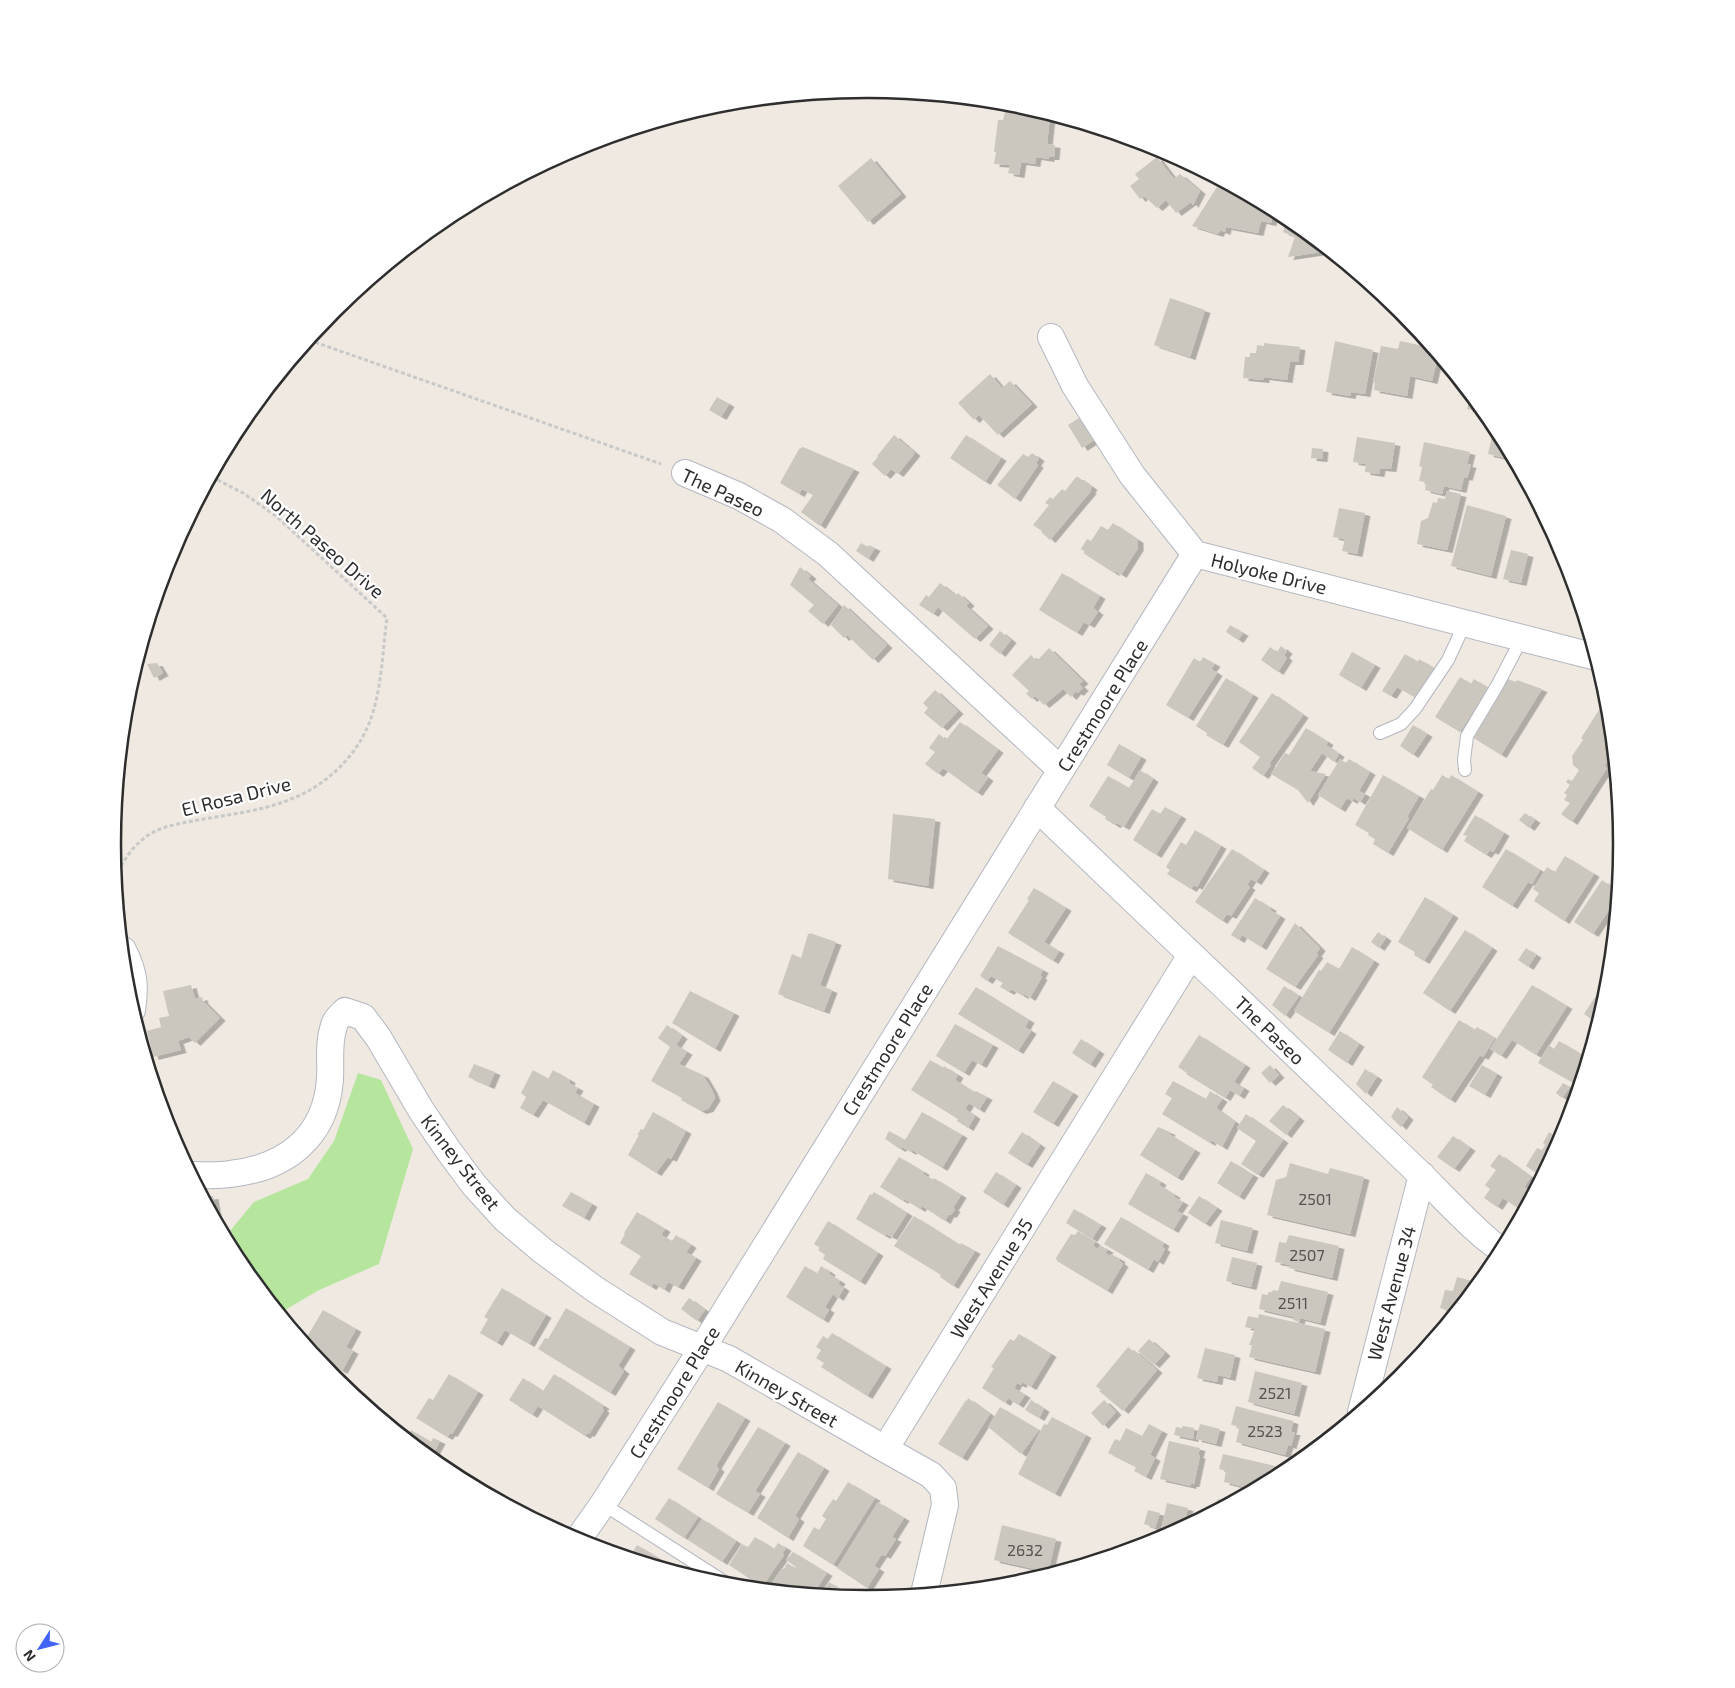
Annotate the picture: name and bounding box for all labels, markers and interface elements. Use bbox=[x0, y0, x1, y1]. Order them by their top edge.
street label: The Paseo bbox=[678, 463, 768, 521]
street label: North Paseo Drive bbox=[257, 483, 389, 603]
street label: Holyoke Drive bbox=[1209, 548, 1329, 598]
street label: Crestmoore Place bbox=[1052, 634, 1152, 776]
street label: El Rosa Drive bbox=[179, 771, 293, 821]
street label: Crestmoore Place bbox=[837, 978, 937, 1120]
street label: The Paseo bbox=[1230, 991, 1310, 1069]
street label: Kinney Street bbox=[417, 1110, 505, 1214]
house number: 2501 bbox=[1298, 1189, 1332, 1208]
street label: West Avenue 35 bbox=[945, 1214, 1037, 1342]
street label: West Avenue 34 bbox=[1362, 1223, 1420, 1363]
house number: 2507 bbox=[1289, 1245, 1325, 1264]
house number: 2511 bbox=[1278, 1293, 1308, 1312]
street label: Crestmoore Place bbox=[624, 1321, 724, 1463]
street label: Kinney Street bbox=[732, 1354, 842, 1432]
house number: 2521 bbox=[1259, 1383, 1291, 1402]
house number: 2523 bbox=[1247, 1421, 1283, 1440]
house number: 2632 bbox=[1007, 1540, 1043, 1559]
north arrow bbox=[15, 1623, 65, 1673]
text: N bbox=[19, 1647, 39, 1665]

